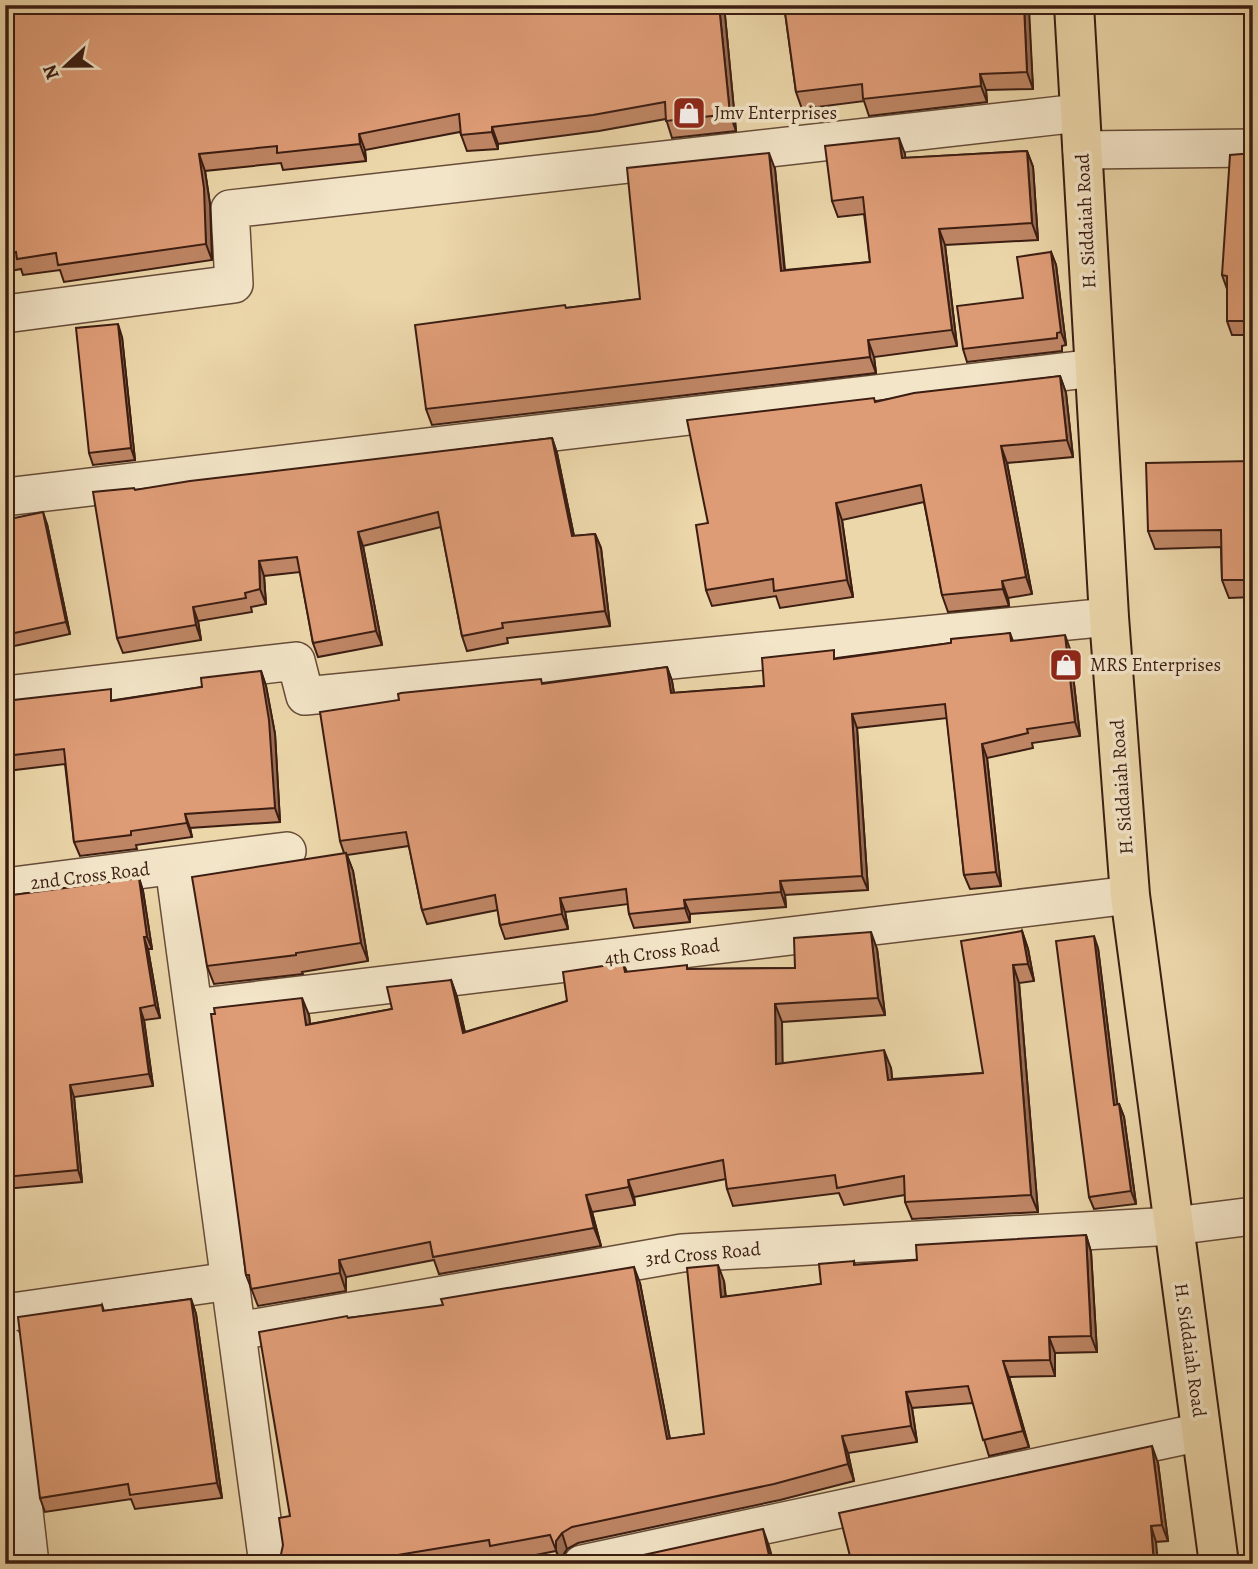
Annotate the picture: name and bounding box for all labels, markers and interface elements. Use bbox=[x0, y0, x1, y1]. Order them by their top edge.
north arrow bbox=[32, 32, 102, 102]
text: N bbox=[36, 61, 66, 83]
shop icon: Jmv Enterprises bbox=[670, 94, 708, 132]
place label: Jmv Enterprises bbox=[714, 100, 837, 126]
street label: H. Siddaiah Road bbox=[1069, 152, 1103, 289]
shop icon: MRS Enterprises bbox=[1047, 646, 1085, 684]
place label: MRS Enterprises bbox=[1090, 652, 1221, 678]
street label: H. Siddaiah Road bbox=[1104, 718, 1140, 855]
street label: 2nd Cross Road bbox=[29, 856, 152, 896]
street label: 4th Cross Road bbox=[603, 932, 722, 972]
street label: 3rd Cross Road bbox=[644, 1236, 763, 1272]
street label: H. Siddaiah Road bbox=[1168, 1281, 1212, 1419]

